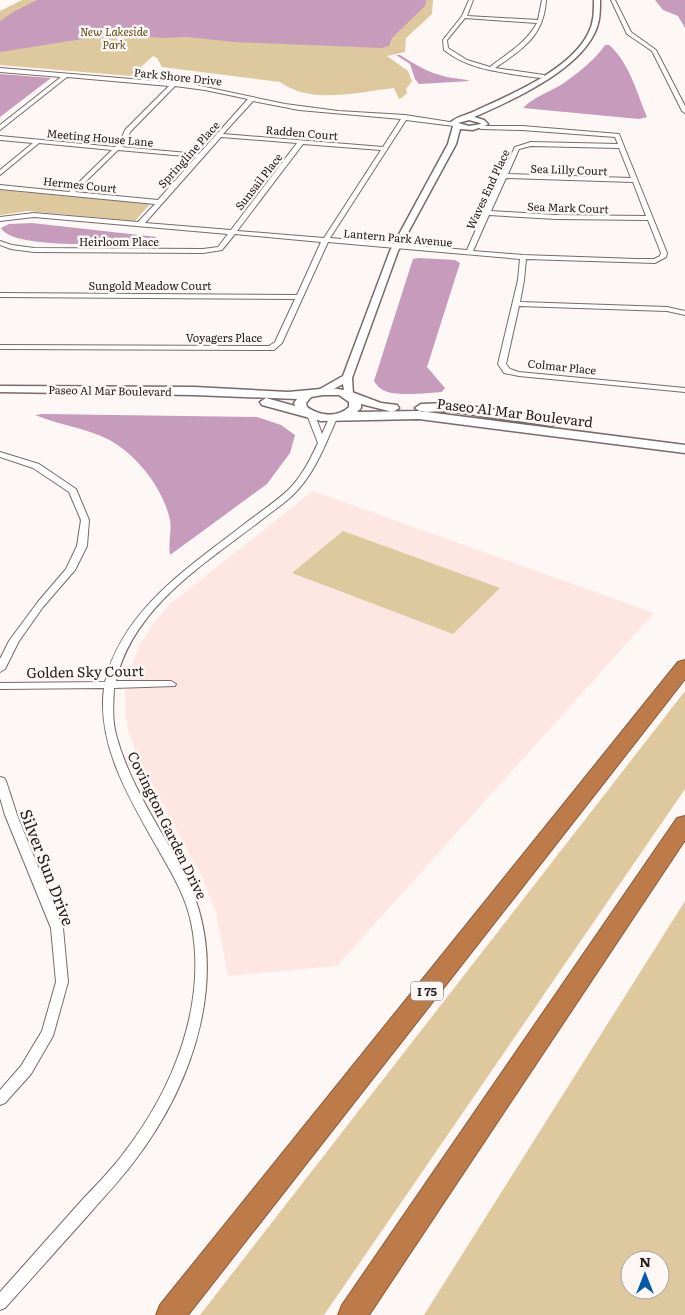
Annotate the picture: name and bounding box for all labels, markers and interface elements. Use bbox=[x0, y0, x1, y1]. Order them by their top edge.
park label: New Lakeside Park bbox=[80, 23, 148, 52]
street label: Park Shore Drive bbox=[133, 63, 223, 89]
street label: Springline Place bbox=[154, 117, 223, 191]
street label: Radden Court bbox=[265, 121, 339, 143]
street label: Meeting House Lane bbox=[46, 124, 154, 150]
street label: Waves End Place bbox=[461, 146, 513, 232]
street label: Sunsail Place bbox=[231, 149, 286, 213]
street label: Sea Lilly Court bbox=[530, 160, 608, 178]
street label: Hermes Court bbox=[42, 172, 118, 196]
street label: Sea Mark Court bbox=[527, 198, 610, 216]
street label: Lantern Park Avenue bbox=[343, 224, 453, 250]
street label: Heirloom Place bbox=[79, 233, 159, 249]
street label: Sungold Meadow Court bbox=[88, 277, 212, 293]
street label: Voyagers Place bbox=[186, 329, 263, 345]
street label: Colmar Place bbox=[527, 354, 597, 378]
street label: Paseo Al Mar Boulevard bbox=[48, 381, 172, 399]
street label: Paseo Al Mar Boulevard bbox=[436, 392, 595, 432]
street label: Golden Sky Court bbox=[26, 660, 144, 682]
street label: Covington Garden Drive bbox=[123, 748, 213, 902]
street label: Silver Sun Drive bbox=[15, 805, 81, 929]
road number: I 75 bbox=[411, 981, 443, 1000]
north arrow bbox=[620, 1250, 670, 1300]
text: N bbox=[639, 1251, 651, 1271]

